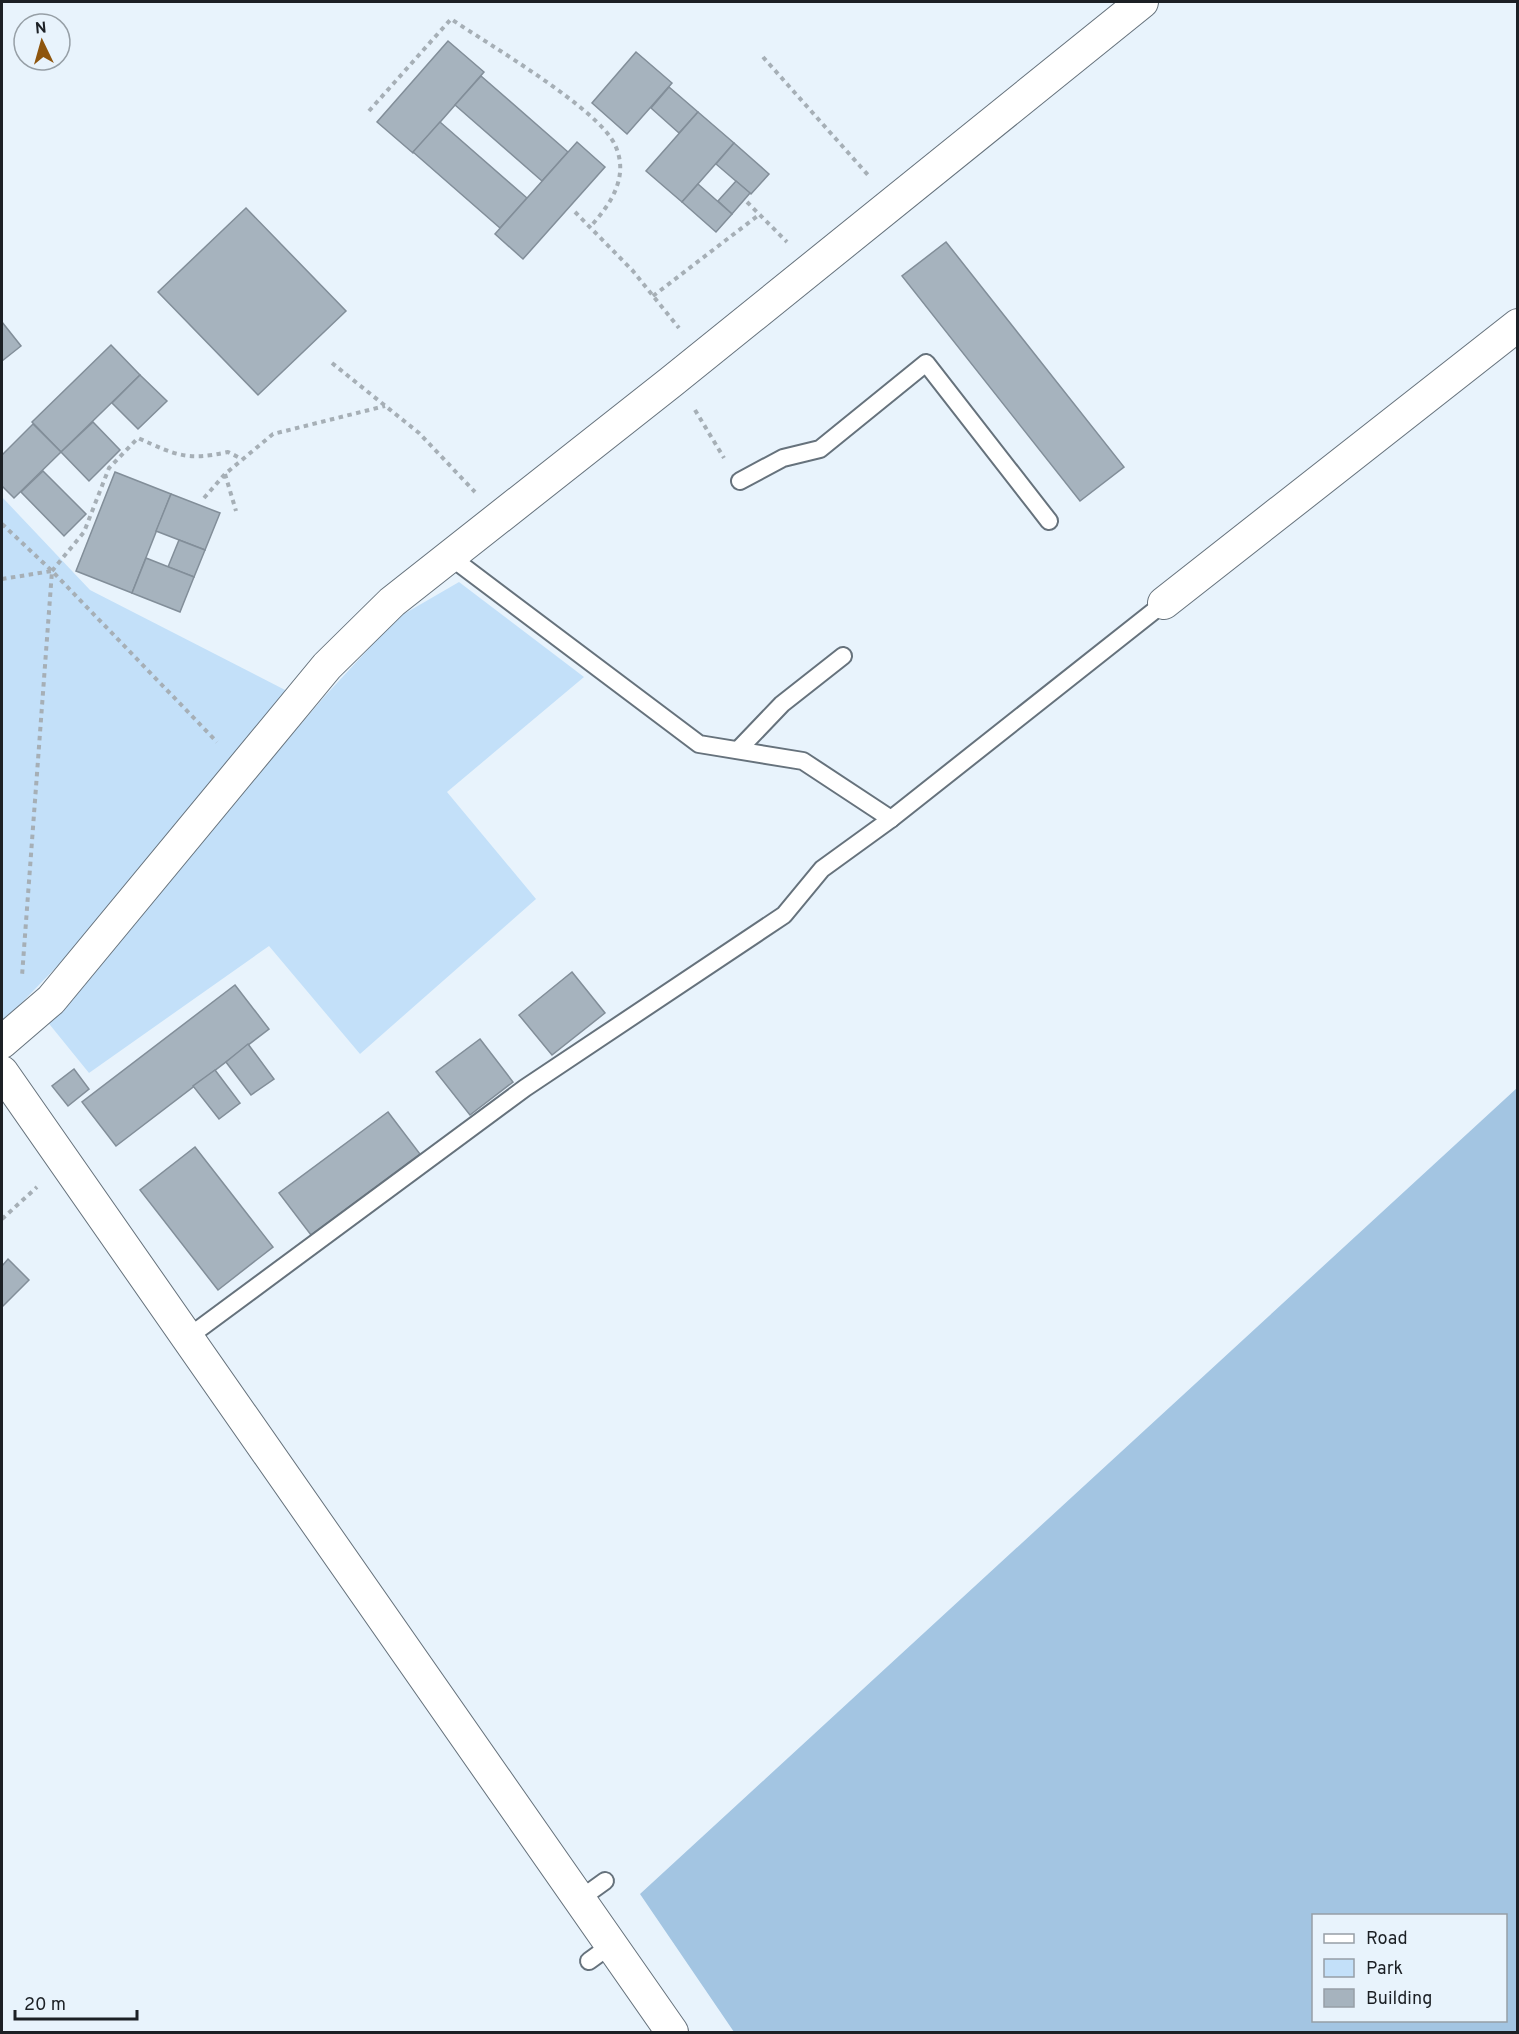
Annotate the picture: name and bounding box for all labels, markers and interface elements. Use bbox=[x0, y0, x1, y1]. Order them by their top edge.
north arrow bbox=[12, 12, 72, 72]
text: N bbox=[34, 19, 47, 40]
legend bbox=[1312, 1914, 1507, 2022]
text: Road bbox=[1366, 1928, 1408, 1951]
text: Park bbox=[1366, 1958, 1403, 1981]
scale bar bbox=[15, 1983, 136, 2021]
text: Building bbox=[1366, 1988, 1432, 2011]
text: 20 m bbox=[24, 1994, 66, 2017]

